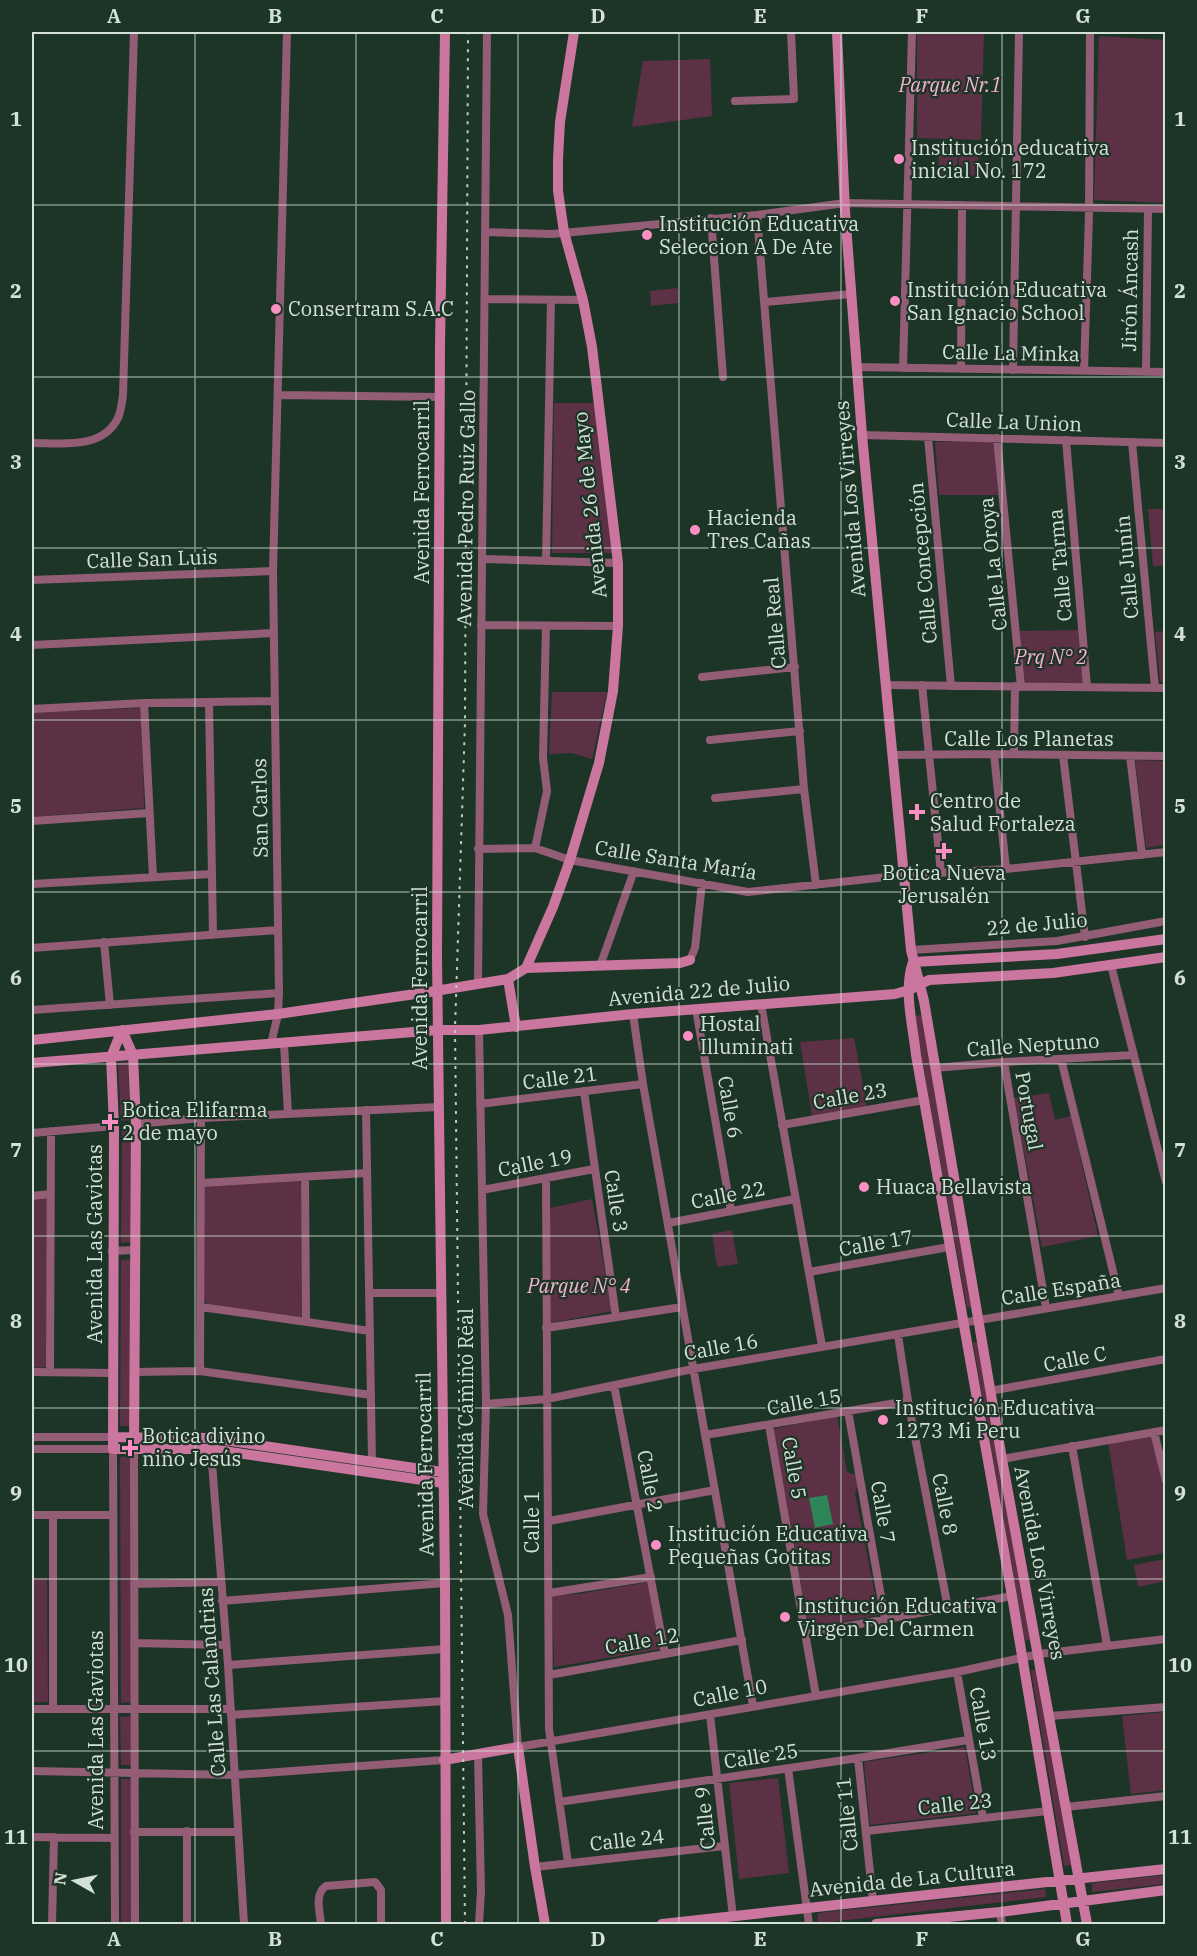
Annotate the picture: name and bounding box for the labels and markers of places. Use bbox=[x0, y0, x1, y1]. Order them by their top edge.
place label: Institución educativa inicial No. 172 bbox=[911, 134, 1110, 184]
marker: Institución educativa inicial No. 172 bbox=[892, 152, 906, 166]
place label: Institución Educativa Seleccion A De Ate bbox=[659, 210, 859, 260]
marker: Institución Educativa Seleccion A De Ate bbox=[640, 228, 654, 242]
place label: Institución Educativa San Ignacio School bbox=[907, 276, 1107, 326]
marker: Institución Educativa San Ignacio School bbox=[888, 294, 902, 308]
place label: Consertram S.A.C bbox=[288, 295, 454, 322]
marker: Consertram S.A.C bbox=[269, 302, 283, 316]
place label: Hacienda Tres Cañas bbox=[707, 504, 811, 554]
marker: Hacienda Tres Cañas bbox=[688, 523, 702, 537]
place label: Centro de Salud Fortaleza bbox=[930, 787, 1076, 837]
marker: Centro de Salud Fortaleza bbox=[908, 803, 926, 821]
marker: Botica Nueva Jerusalén bbox=[937, 844, 951, 858]
place label: Botica Nueva Jerusalén bbox=[882, 859, 1006, 909]
place label: Hostal Illuminati bbox=[700, 1010, 794, 1060]
marker: Hostal Illuminati bbox=[681, 1029, 695, 1043]
place label: Botica Elifarma 2 de mayo bbox=[122, 1096, 268, 1146]
marker: Botica Elifarma 2 de mayo bbox=[103, 1115, 117, 1129]
place label: Huaca Bellavista bbox=[876, 1173, 1032, 1200]
marker: Huaca Bellavista bbox=[857, 1180, 871, 1194]
place label: Institución Educativa 1273 Mi Peru bbox=[895, 1394, 1095, 1444]
marker: Institución Educativa 1273 Mi Peru bbox=[876, 1413, 890, 1427]
place label: Botica divino niño Jesús bbox=[142, 1422, 265, 1472]
marker: Botica divino niño Jesús bbox=[123, 1441, 137, 1455]
place label: Institución Educativa Pequeñas Gotitas bbox=[668, 1520, 868, 1570]
marker: Institución Educativa Pequeñas Gotitas bbox=[649, 1538, 663, 1552]
place label: Institución Educativa Virgen Del Carmen bbox=[797, 1592, 997, 1642]
marker: Institución Educativa Virgen Del Carmen bbox=[778, 1610, 792, 1624]

